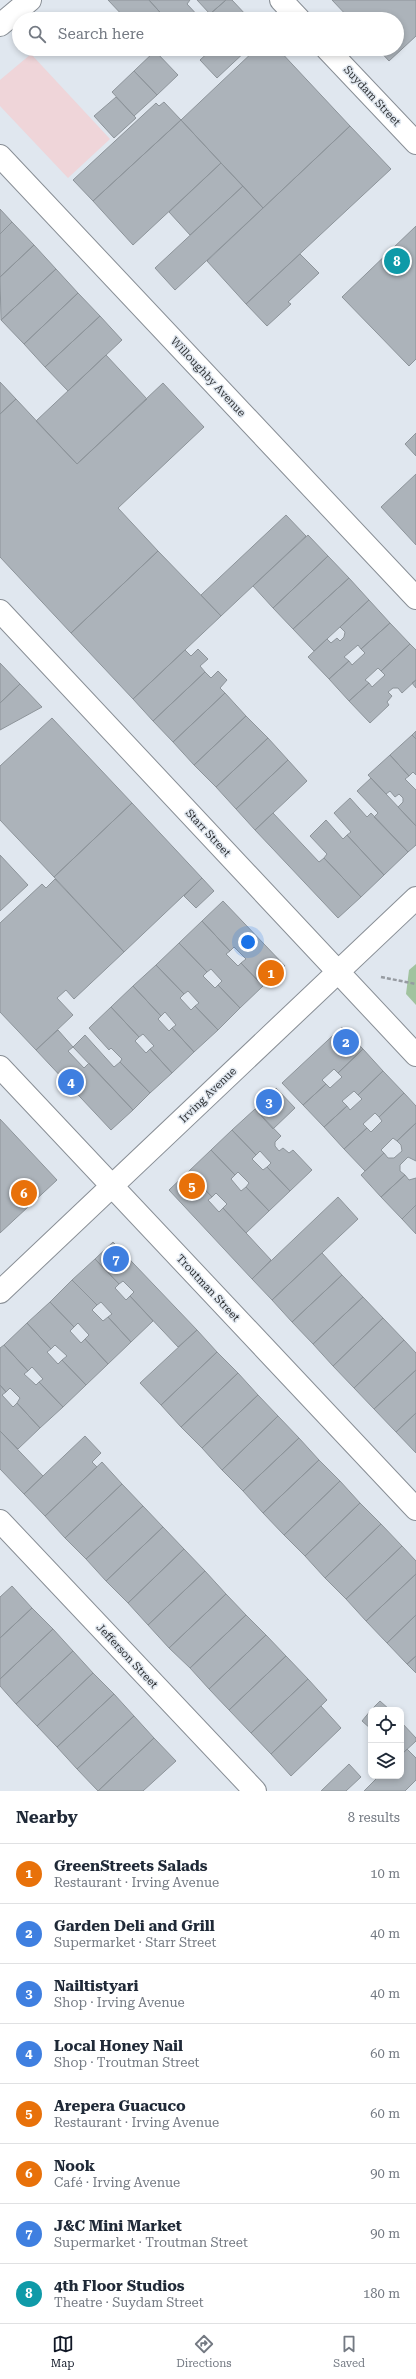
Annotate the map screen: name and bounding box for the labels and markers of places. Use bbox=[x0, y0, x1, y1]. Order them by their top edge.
pin: 8 bbox=[384, 246, 410, 276]
pin: 1 bbox=[258, 958, 284, 988]
pin: 2 bbox=[333, 1027, 359, 1057]
pin: 4 bbox=[58, 1067, 84, 1097]
pin: 3 bbox=[256, 1087, 282, 1117]
pin: 5 bbox=[179, 1171, 205, 1201]
pin: 6 bbox=[11, 1178, 37, 1208]
pin: 7 bbox=[103, 1244, 129, 1274]

